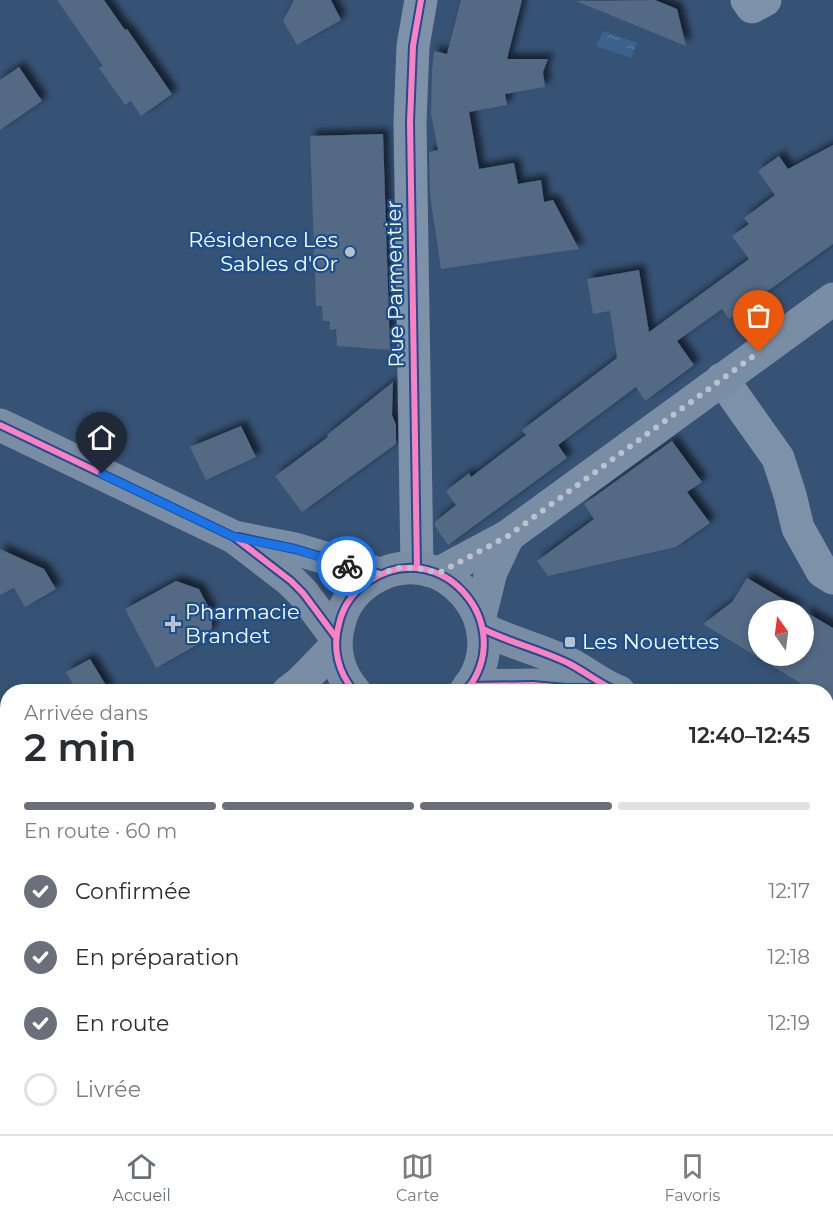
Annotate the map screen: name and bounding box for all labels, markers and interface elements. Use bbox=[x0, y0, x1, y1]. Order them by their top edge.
street label: Rue Parmentier bbox=[381, 200, 408, 368]
place label: Résidence Les Sables d'Or bbox=[188, 227, 338, 276]
marker: Résidence Les Sables d'Or bbox=[343, 245, 357, 259]
pin bbox=[733, 290, 784, 352]
icon: bag bbox=[742, 299, 775, 332]
pin bbox=[76, 412, 127, 474]
icon: home bbox=[85, 421, 118, 454]
courier bbox=[317, 536, 377, 596]
icon: bike bbox=[331, 550, 364, 583]
place label: Pharmacie Brandet bbox=[185, 599, 300, 648]
north arrow bbox=[748, 600, 814, 666]
map controls bbox=[748, 600, 814, 666]
marker: Pharmacie Brandet bbox=[166, 617, 180, 631]
place label: Les Nouettes bbox=[582, 629, 719, 654]
marker: Les Nouettes bbox=[563, 635, 577, 649]
text: Arrivée dans bbox=[24, 701, 148, 725]
text: 12:40–12:45 bbox=[689, 722, 810, 749]
text: 2 min bbox=[24, 723, 137, 771]
text: En route · 60 m bbox=[24, 819, 177, 843]
icon: check bbox=[24, 875, 57, 908]
text: Confirmée bbox=[75, 878, 191, 905]
text: 12:17 bbox=[768, 879, 810, 903]
icon: check bbox=[24, 941, 57, 974]
text: En préparation bbox=[75, 944, 239, 971]
text: 12:18 bbox=[767, 945, 810, 969]
icon: check bbox=[24, 1007, 57, 1040]
text: En route bbox=[75, 1010, 169, 1037]
text: 12:19 bbox=[768, 1011, 810, 1035]
text: Livrée bbox=[75, 1076, 141, 1103]
tab: Accueil bbox=[113, 1150, 171, 1205]
tab: Carte bbox=[396, 1150, 439, 1205]
tab: Favoris bbox=[664, 1150, 720, 1205]

